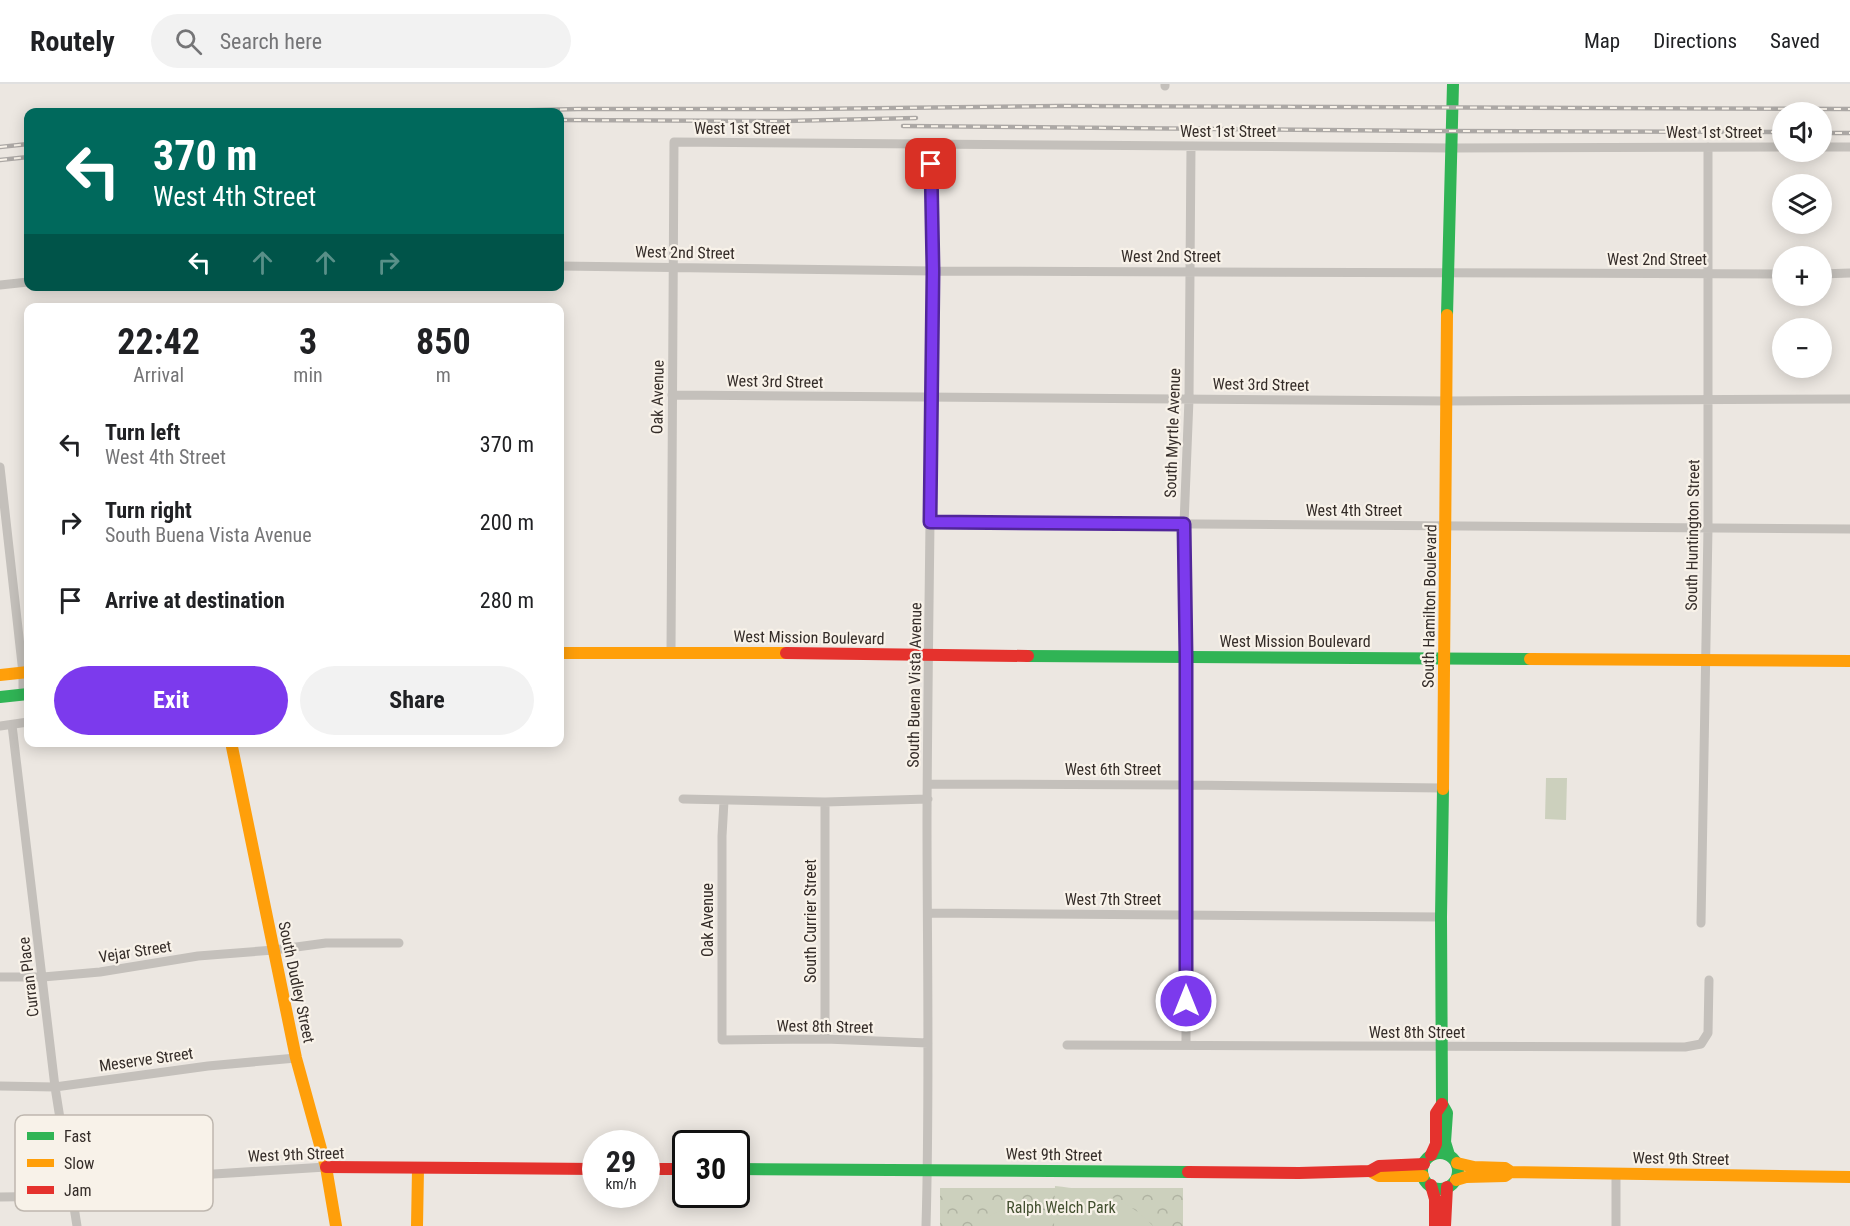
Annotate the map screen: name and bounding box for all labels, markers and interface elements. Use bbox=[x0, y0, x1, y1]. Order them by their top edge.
search box bbox=[151, 14, 571, 68]
text: Routely bbox=[30, 25, 115, 58]
icon: search bbox=[172, 25, 205, 58]
text: Search here bbox=[220, 29, 322, 54]
text: Map bbox=[1584, 29, 1620, 53]
text: Directions bbox=[1653, 29, 1737, 53]
text: Saved bbox=[1770, 29, 1820, 53]
map controls bbox=[1772, 102, 1832, 378]
button: sound bbox=[1772, 102, 1832, 162]
street label: West 1st Street bbox=[694, 119, 790, 138]
street label: West 1st Street bbox=[1180, 122, 1276, 141]
street label: West 1st Street bbox=[1666, 123, 1762, 142]
text: 370 m bbox=[153, 131, 258, 180]
icon: left bbox=[54, 132, 132, 210]
pin bbox=[905, 138, 956, 189]
icon: arrive bbox=[914, 147, 947, 180]
button: layers bbox=[1772, 174, 1832, 234]
text: West 4th Street bbox=[153, 181, 316, 213]
street label: West 2nd Street bbox=[635, 242, 735, 263]
icon: left bbox=[183, 246, 216, 279]
icon: ahead bbox=[246, 246, 279, 279]
icon: ahead bbox=[309, 246, 342, 279]
icon: right bbox=[372, 246, 405, 279]
button: + bbox=[1772, 246, 1832, 306]
street label: West 2nd Street bbox=[1121, 247, 1221, 266]
street label: West 2nd Street bbox=[1607, 250, 1707, 269]
button: − bbox=[1772, 318, 1832, 378]
text: 22:42 bbox=[117, 321, 200, 363]
text: 3 bbox=[299, 321, 317, 363]
text: 850 bbox=[416, 321, 471, 363]
street label: Oak Avenue bbox=[647, 360, 668, 434]
text: Arrival bbox=[133, 363, 184, 387]
text: min bbox=[293, 363, 323, 387]
text: m bbox=[436, 363, 451, 387]
street label: South Myrtle Avenue bbox=[1161, 368, 1184, 498]
street label: West 3rd Street bbox=[726, 371, 824, 392]
street label: West 3rd Street bbox=[1212, 374, 1310, 395]
text: Turn left bbox=[105, 420, 180, 445]
icon: left bbox=[54, 428, 87, 461]
text: 370 m bbox=[480, 432, 534, 457]
text: West 4th Street bbox=[105, 445, 226, 469]
street label: South Huntington Street bbox=[1682, 459, 1703, 611]
text: Turn right bbox=[105, 498, 192, 523]
street label: West 4th Street bbox=[1306, 501, 1403, 520]
icon: right bbox=[54, 506, 87, 539]
text: 200 m bbox=[480, 510, 534, 535]
text: South Buena Vista Avenue bbox=[105, 523, 312, 547]
street label: South Hamilton Boulevard bbox=[1419, 524, 1440, 688]
icon: arrive bbox=[54, 584, 87, 617]
text: Arrive at destination bbox=[105, 588, 285, 613]
text: 280 m bbox=[480, 588, 534, 613]
street label: South Buena Vista Avenue bbox=[904, 602, 925, 768]
street label: West Mission Boulevard bbox=[733, 627, 885, 648]
street label: West Mission Boulevard bbox=[1219, 632, 1371, 651]
button: Exit bbox=[54, 666, 288, 735]
button: Share bbox=[300, 666, 534, 735]
street label: West 6th Street bbox=[1065, 760, 1162, 779]
street label: South Currier Street bbox=[801, 859, 820, 983]
street label: Oak Avenue bbox=[698, 883, 717, 957]
street label: West 7th Street bbox=[1065, 890, 1162, 909]
street label: South Dudley Street bbox=[274, 920, 319, 1045]
street label: Curran Place bbox=[14, 936, 43, 1018]
street label: Vejar Street bbox=[97, 936, 173, 967]
position arrow bbox=[1154, 969, 1218, 1033]
street label: West 8th Street bbox=[776, 1016, 874, 1037]
street label: West 8th Street bbox=[1369, 1023, 1466, 1042]
street label: Meserve Street bbox=[98, 1043, 195, 1076]
legend bbox=[15, 1115, 213, 1211]
text: Fast bbox=[64, 1127, 91, 1146]
speed limit sign: 30 bbox=[672, 1130, 750, 1208]
street label: West 9th Street bbox=[247, 1143, 345, 1166]
text: 29 bbox=[606, 1144, 636, 1179]
street label: West 9th Street bbox=[1005, 1144, 1103, 1165]
street label: West 9th Street bbox=[1632, 1148, 1730, 1169]
text: Slow bbox=[64, 1154, 94, 1173]
text: km/h bbox=[606, 1175, 636, 1193]
text: Jam bbox=[64, 1181, 91, 1200]
park label: Ralph Welch Park bbox=[1006, 1198, 1117, 1217]

